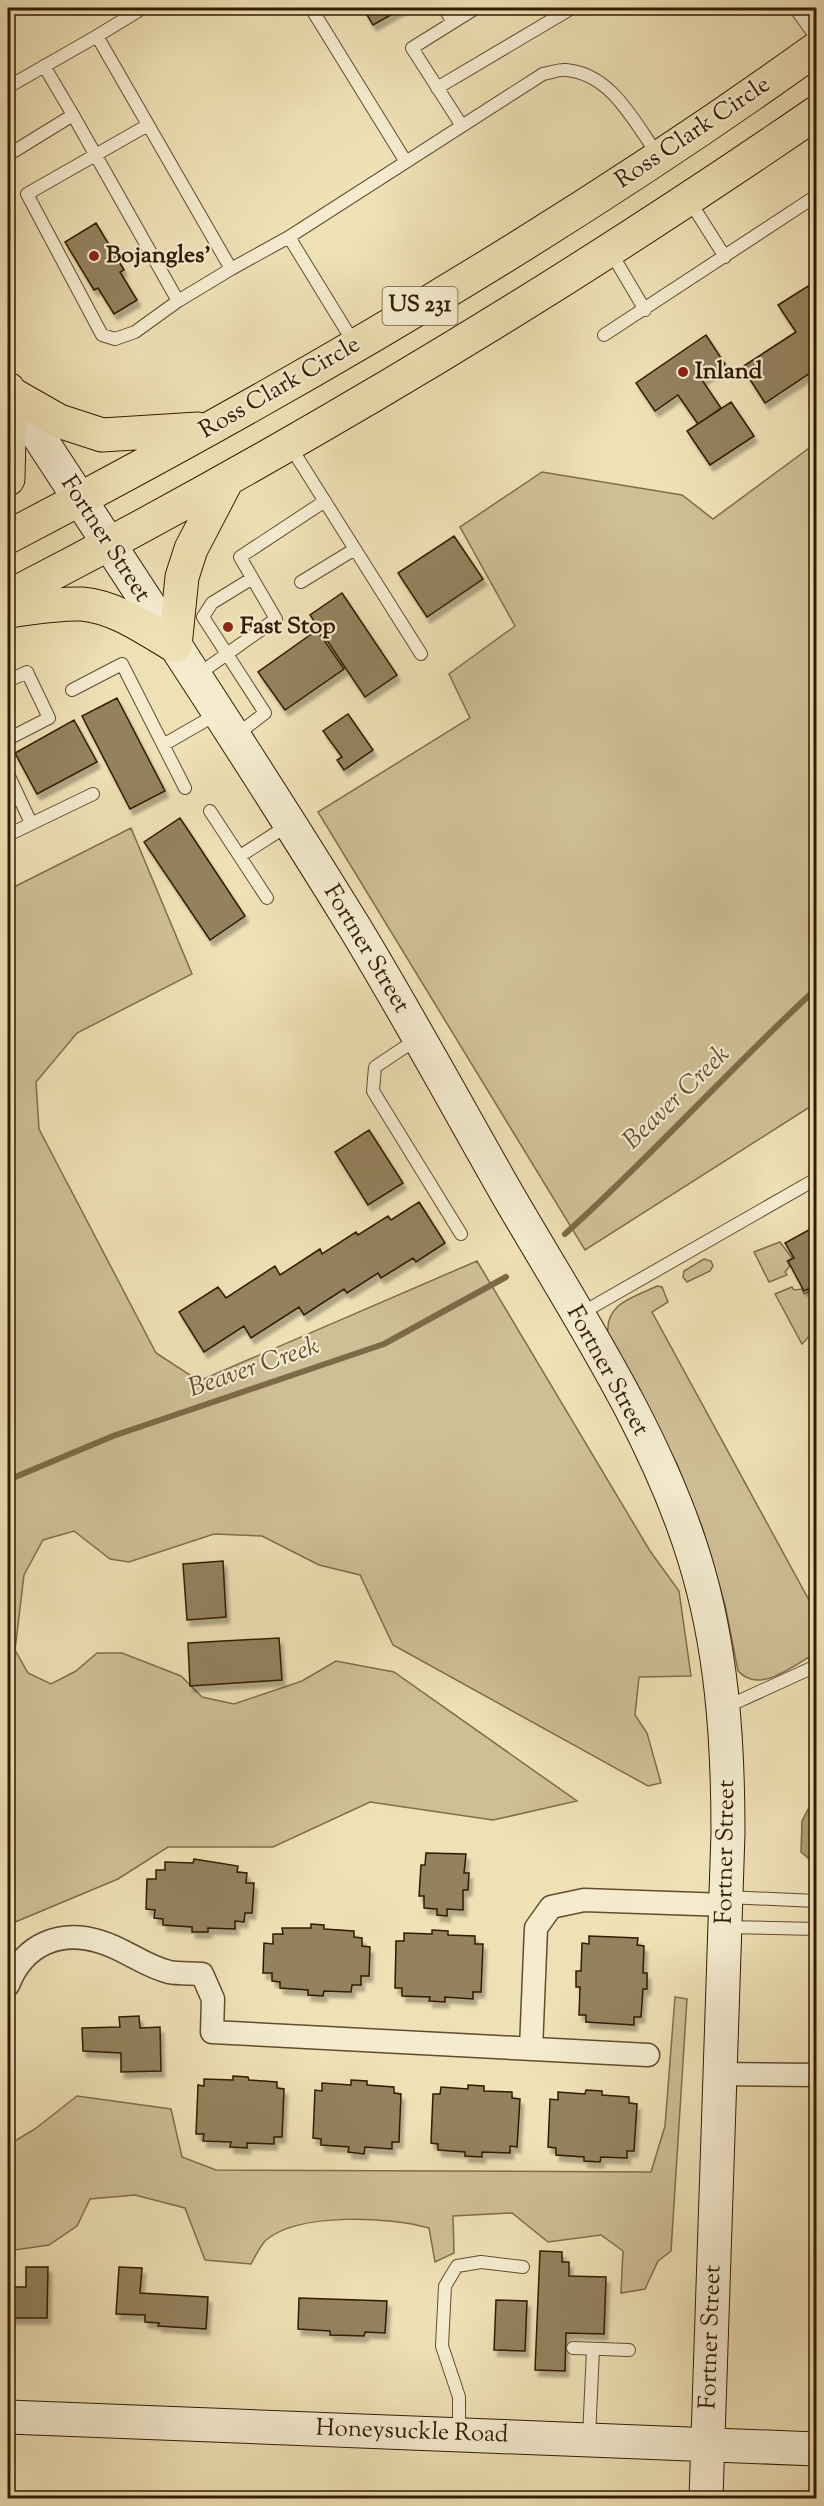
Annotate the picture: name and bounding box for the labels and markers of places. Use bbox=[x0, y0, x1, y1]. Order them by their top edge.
place label: Bojangles' bbox=[106, 239, 211, 273]
marker: Bojangles' bbox=[87, 249, 101, 263]
place label: Inland bbox=[695, 355, 763, 389]
marker: Inland bbox=[676, 365, 690, 379]
place label: Fast Stop bbox=[240, 610, 335, 644]
marker: Fast Stop bbox=[221, 620, 235, 634]

